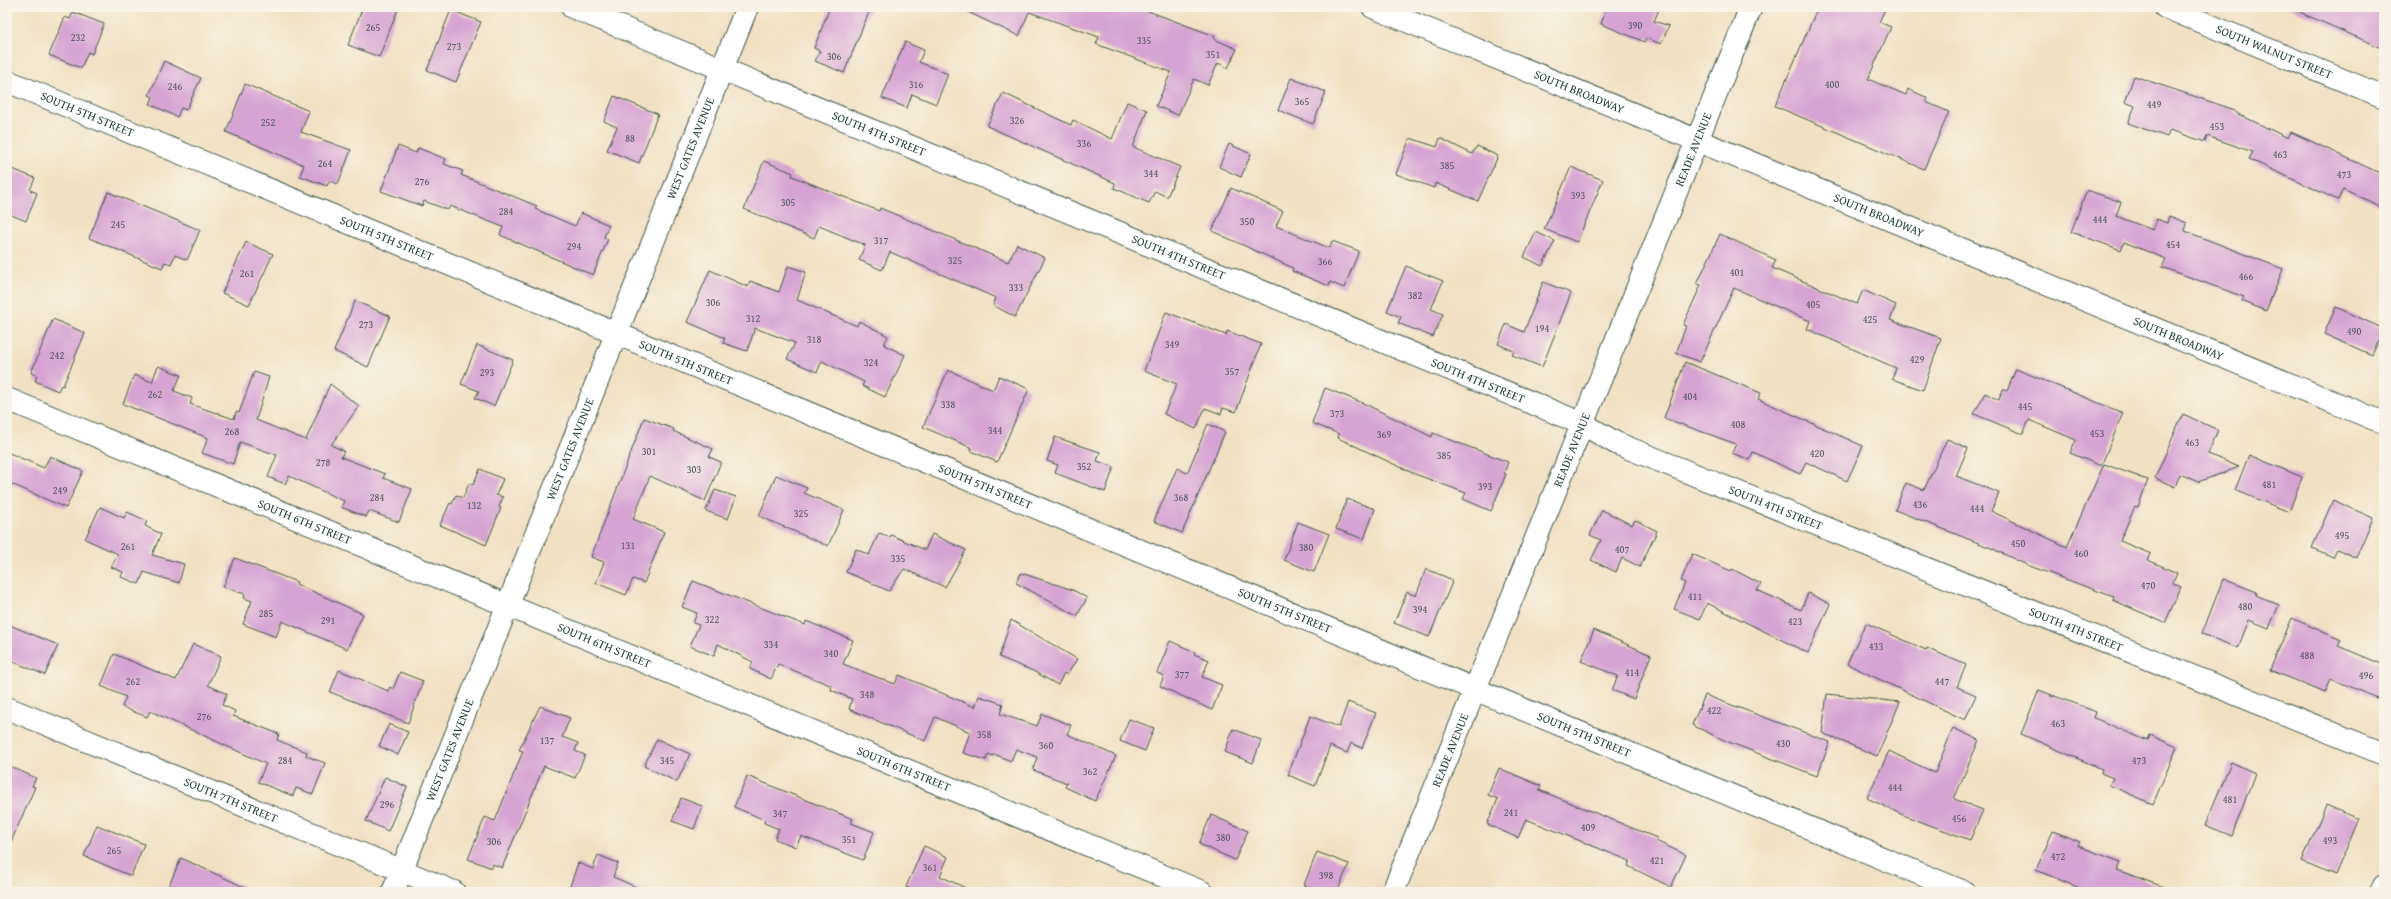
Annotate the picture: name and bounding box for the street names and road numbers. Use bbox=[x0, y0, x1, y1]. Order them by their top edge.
street label: SOUTH WALNUT STREET bbox=[2214, 20, 2335, 83]
street label: SOUTH BROADWAY bbox=[1532, 65, 1627, 118]
street label: SOUTH 5TH STREET bbox=[38, 87, 137, 141]
street label: WEST GATES AVENUE bbox=[662, 94, 718, 202]
street label: SOUTH 4TH STREET bbox=[830, 106, 929, 160]
street label: READE AVENUE bbox=[1670, 110, 1715, 189]
street label: SOUTH BROADWAY bbox=[1831, 189, 1927, 241]
street label: SOUTH 5TH STREET bbox=[337, 211, 437, 265]
street label: SOUTH 4TH STREET bbox=[1129, 230, 1228, 284]
street label: SOUTH BROADWAY bbox=[2131, 312, 2226, 364]
street label: SOUTH 5TH STREET bbox=[637, 335, 736, 389]
street label: SOUTH 4TH STREET bbox=[1429, 353, 1528, 407]
street label: WEST GATES AVENUE bbox=[542, 395, 598, 503]
street label: READE AVENUE bbox=[1549, 410, 1594, 489]
street label: SOUTH 5TH STREET bbox=[936, 459, 1035, 513]
street label: SOUTH 4TH STREET bbox=[1726, 481, 1826, 534]
street label: SOUTH 6TH STREET bbox=[255, 494, 355, 548]
street label: SOUTH 5TH STREET bbox=[1235, 583, 1335, 637]
street label: SOUTH 4TH STREET bbox=[2027, 602, 2126, 656]
street label: SOUTH 6TH STREET bbox=[555, 618, 654, 672]
street label: WEST GATES AVENUE bbox=[421, 696, 477, 803]
street label: SOUTH 5TH STREET bbox=[1535, 707, 1634, 761]
street label: READE AVENUE bbox=[1427, 710, 1472, 790]
street label: SOUTH 6TH STREET bbox=[854, 742, 954, 795]
street label: SOUTH 7TH STREET bbox=[182, 773, 281, 827]

